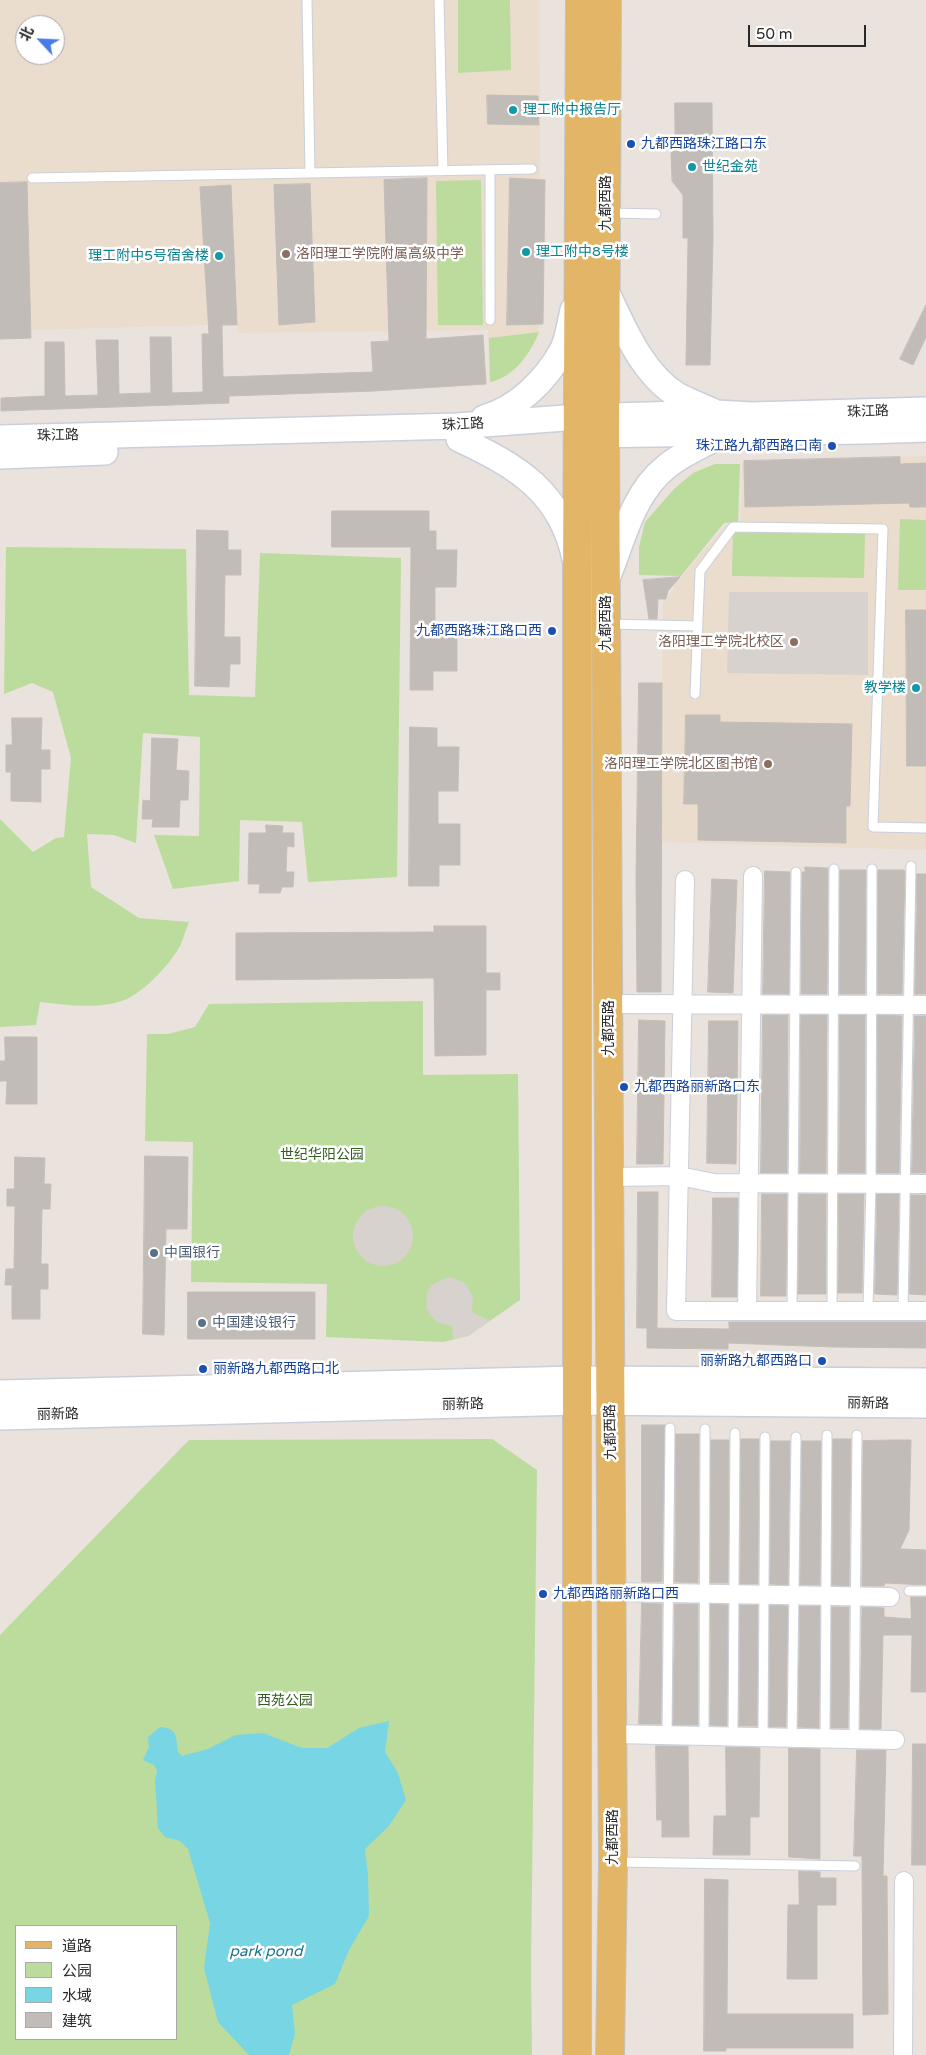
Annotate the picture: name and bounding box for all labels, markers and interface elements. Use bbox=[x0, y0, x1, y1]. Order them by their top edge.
north arrow bbox=[15, 15, 65, 65]
scale bar bbox=[751, 15, 868, 47]
text: 北 bbox=[16, 24, 38, 44]
text: 50 m bbox=[756, 25, 793, 43]
place label: 理工附中报告厅 bbox=[523, 102, 621, 118]
marker: 理工附中报告厅 bbox=[507, 104, 519, 116]
place label: 九都西路珠江路口东 bbox=[641, 136, 767, 152]
marker: 九都西路珠江路口东 bbox=[625, 138, 637, 150]
place label: 世纪金苑 bbox=[702, 159, 758, 175]
marker: 世纪金苑 bbox=[686, 161, 698, 173]
street label: 九都西路 bbox=[598, 175, 614, 231]
place label: 理工附中8号楼 bbox=[536, 244, 629, 260]
place label: 洛阳理工学院附属高级中学 bbox=[296, 246, 464, 262]
marker: 理工附中8号楼 bbox=[520, 246, 532, 258]
place label: 理工附中5号宿舍楼 bbox=[88, 248, 209, 264]
marker: 洛阳理工学院附属高级中学 bbox=[280, 248, 292, 260]
marker: 理工附中5号宿舍楼 bbox=[213, 250, 225, 262]
street label: 珠江路 bbox=[847, 403, 889, 421]
street label: 珠江路 bbox=[442, 416, 484, 434]
street label: 珠江路 bbox=[37, 427, 79, 445]
place label: 珠江路九都西路口南 bbox=[696, 438, 822, 454]
marker: 珠江路九都西路口南 bbox=[826, 440, 838, 452]
street label: 九都西路 bbox=[598, 595, 614, 651]
place label: 九都西路珠江路口西 bbox=[416, 623, 542, 639]
marker: 九都西路珠江路口西 bbox=[546, 625, 558, 637]
place label: 洛阳理工学院北校区 bbox=[658, 634, 784, 650]
marker: 洛阳理工学院北校区 bbox=[788, 636, 800, 648]
place label: 教学楼 bbox=[864, 680, 906, 696]
marker: 教学楼 bbox=[910, 682, 922, 694]
place label: 洛阳理工学院北区图书馆 bbox=[604, 756, 758, 772]
marker: 洛阳理工学院北区图书馆 bbox=[762, 758, 774, 770]
street label: 九都西路 bbox=[601, 1000, 617, 1056]
place label: 九都西路丽新路口东 bbox=[634, 1079, 760, 1095]
marker: 九都西路丽新路口东 bbox=[618, 1081, 630, 1093]
park label: 世纪华阳公园 bbox=[280, 1147, 364, 1163]
place label: 中国银行 bbox=[164, 1245, 220, 1261]
marker: 中国银行 bbox=[148, 1247, 160, 1259]
place label: 中国建设银行 bbox=[212, 1315, 296, 1331]
marker: 中国建设银行 bbox=[196, 1317, 208, 1329]
place label: 丽新路九都西路口 bbox=[700, 1353, 812, 1369]
marker: 丽新路九都西路口 bbox=[816, 1355, 828, 1367]
place label: 丽新路九都西路口北 bbox=[213, 1361, 339, 1377]
marker: 丽新路九都西路口北 bbox=[197, 1363, 209, 1375]
street label: 丽新路 bbox=[847, 1395, 889, 1413]
street label: 丽新路 bbox=[442, 1396, 484, 1414]
street label: 九都西路 bbox=[602, 1404, 620, 1460]
street label: 丽新路 bbox=[37, 1406, 79, 1424]
place label: 九都西路丽新路口西 bbox=[553, 1586, 679, 1602]
marker: 九都西路丽新路口西 bbox=[537, 1588, 549, 1600]
park label: 西苑公园 bbox=[257, 1693, 313, 1709]
street label: 九都西路 bbox=[605, 1809, 621, 1865]
legend bbox=[15, 1925, 178, 2040]
text: 道路 bbox=[62, 1937, 92, 1955]
water label: park pond bbox=[230, 1943, 302, 1961]
text: 公园 bbox=[62, 1962, 92, 1980]
text: 水域 bbox=[62, 1987, 92, 2005]
text: 建筑 bbox=[62, 2012, 92, 2030]

